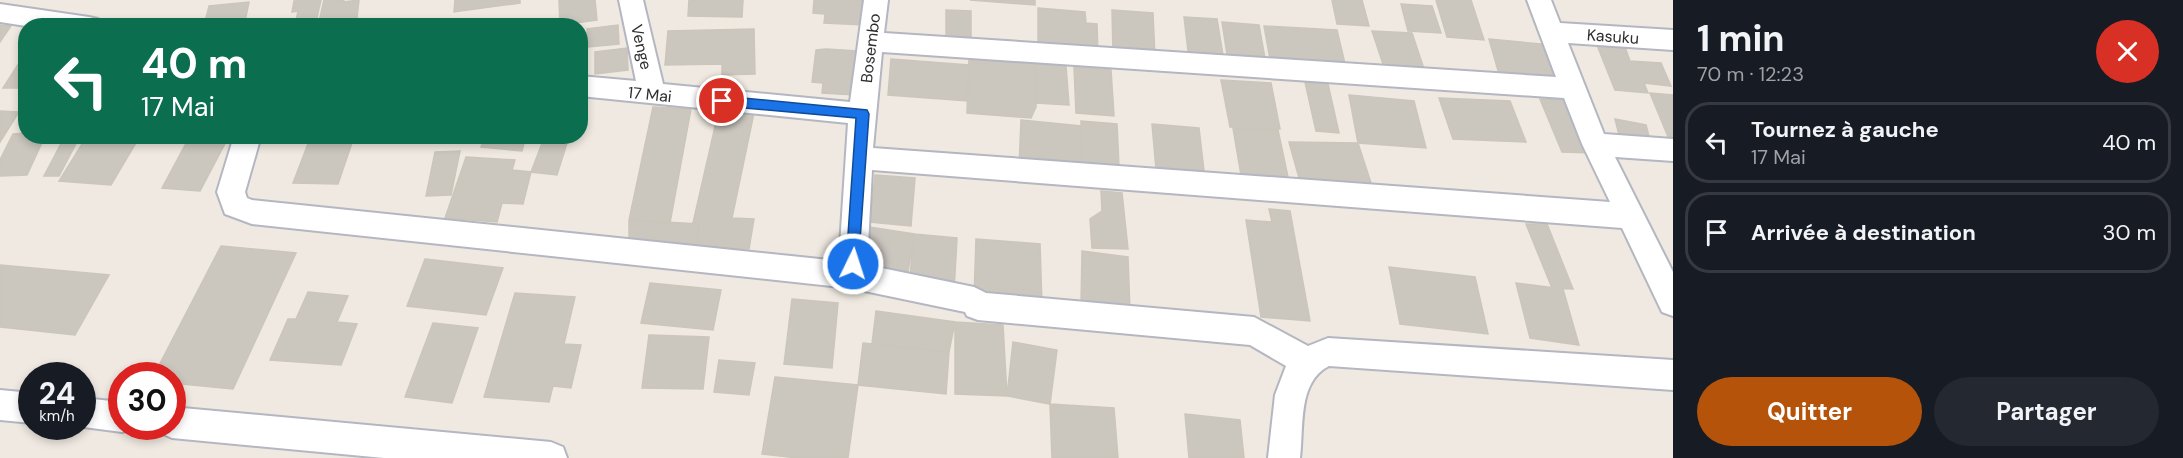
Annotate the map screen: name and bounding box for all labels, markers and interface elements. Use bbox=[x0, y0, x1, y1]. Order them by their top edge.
street label: Bosembo bbox=[856, 12, 885, 84]
text: 1 min bbox=[1697, 15, 1785, 62]
button: close bbox=[2096, 20, 2159, 83]
street label: Venge bbox=[626, 23, 657, 72]
street label: Kasuku bbox=[1586, 24, 1640, 49]
text: 40 m bbox=[141, 36, 247, 91]
icon: left bbox=[42, 42, 120, 120]
text: 70 m · 12:23 bbox=[1697, 61, 1804, 87]
pin bbox=[696, 75, 747, 126]
street label: 17 Mai bbox=[627, 82, 673, 107]
icon: arrive bbox=[705, 84, 738, 117]
text: 17 Mai bbox=[141, 89, 215, 124]
text: Tournez à gauche bbox=[1751, 115, 1939, 144]
icon: left bbox=[1700, 126, 1733, 159]
text: 40 m bbox=[2102, 128, 2156, 157]
text: 17 Mai bbox=[1751, 144, 1806, 170]
icon: arrive bbox=[1700, 216, 1733, 249]
text: Arrivée à destination bbox=[1751, 218, 1976, 247]
text: 30 m bbox=[2102, 218, 2156, 247]
position arrow bbox=[821, 232, 885, 296]
speed limit sign: 30 bbox=[108, 362, 186, 440]
text: 24 bbox=[39, 374, 75, 413]
button: Quitter bbox=[1697, 377, 1922, 446]
button: Partager bbox=[1934, 377, 2159, 446]
text: km/h bbox=[39, 406, 75, 426]

